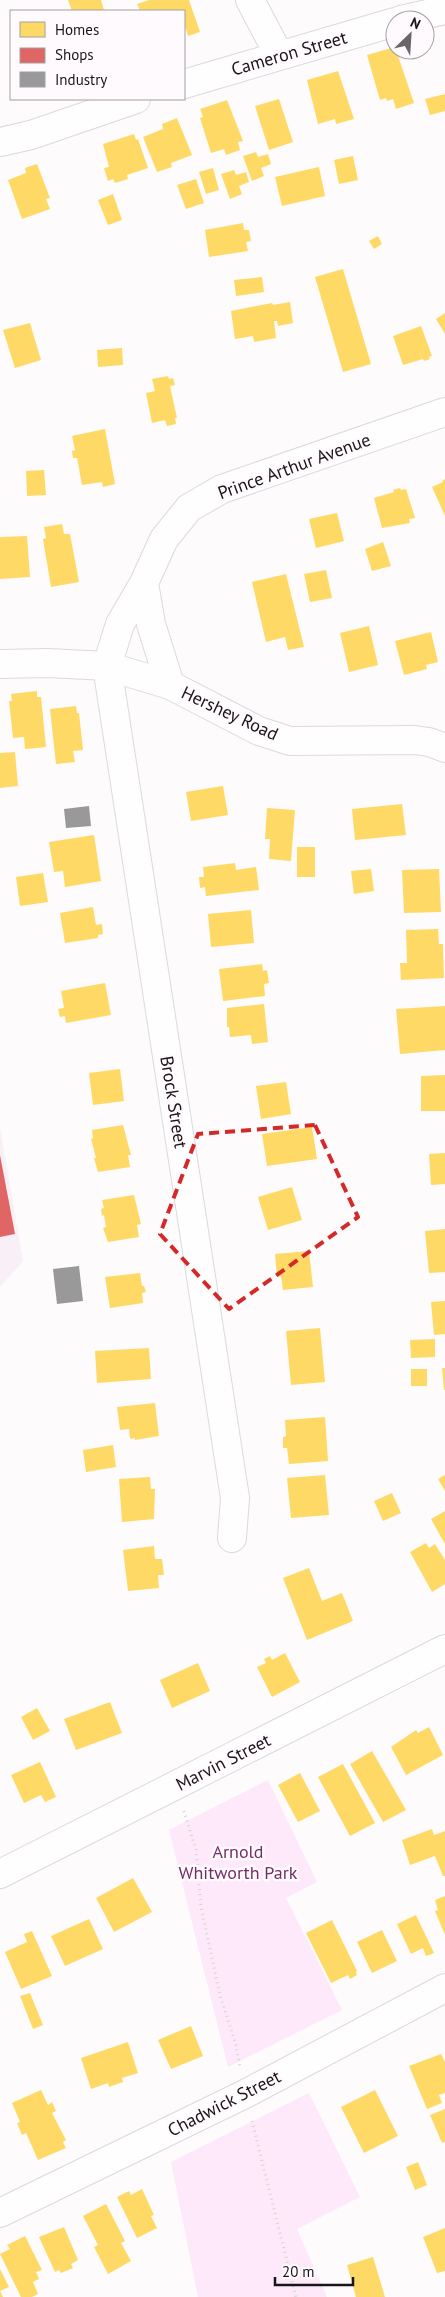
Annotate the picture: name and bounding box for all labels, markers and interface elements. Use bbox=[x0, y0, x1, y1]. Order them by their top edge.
legend bbox=[10, 10, 185, 100]
north arrow bbox=[385, 10, 435, 60]
text: N bbox=[408, 13, 423, 33]
text: Homes bbox=[55, 20, 99, 39]
street label: Cameron Street bbox=[229, 26, 349, 80]
text: Shops bbox=[55, 45, 94, 64]
text: Industry bbox=[55, 70, 107, 89]
street label: Prince Arthur Avenue bbox=[215, 428, 373, 504]
street label: Hershey Road bbox=[178, 681, 282, 745]
street label: Brock Street bbox=[155, 1054, 193, 1150]
street label: Marvin Street bbox=[172, 1728, 274, 1796]
park label: Arnold Whitworth Park bbox=[179, 1840, 298, 1884]
street label: Chadwick Street bbox=[164, 2065, 284, 2141]
scale bar bbox=[275, 2254, 352, 2286]
text: 20 m bbox=[282, 2262, 315, 2281]

